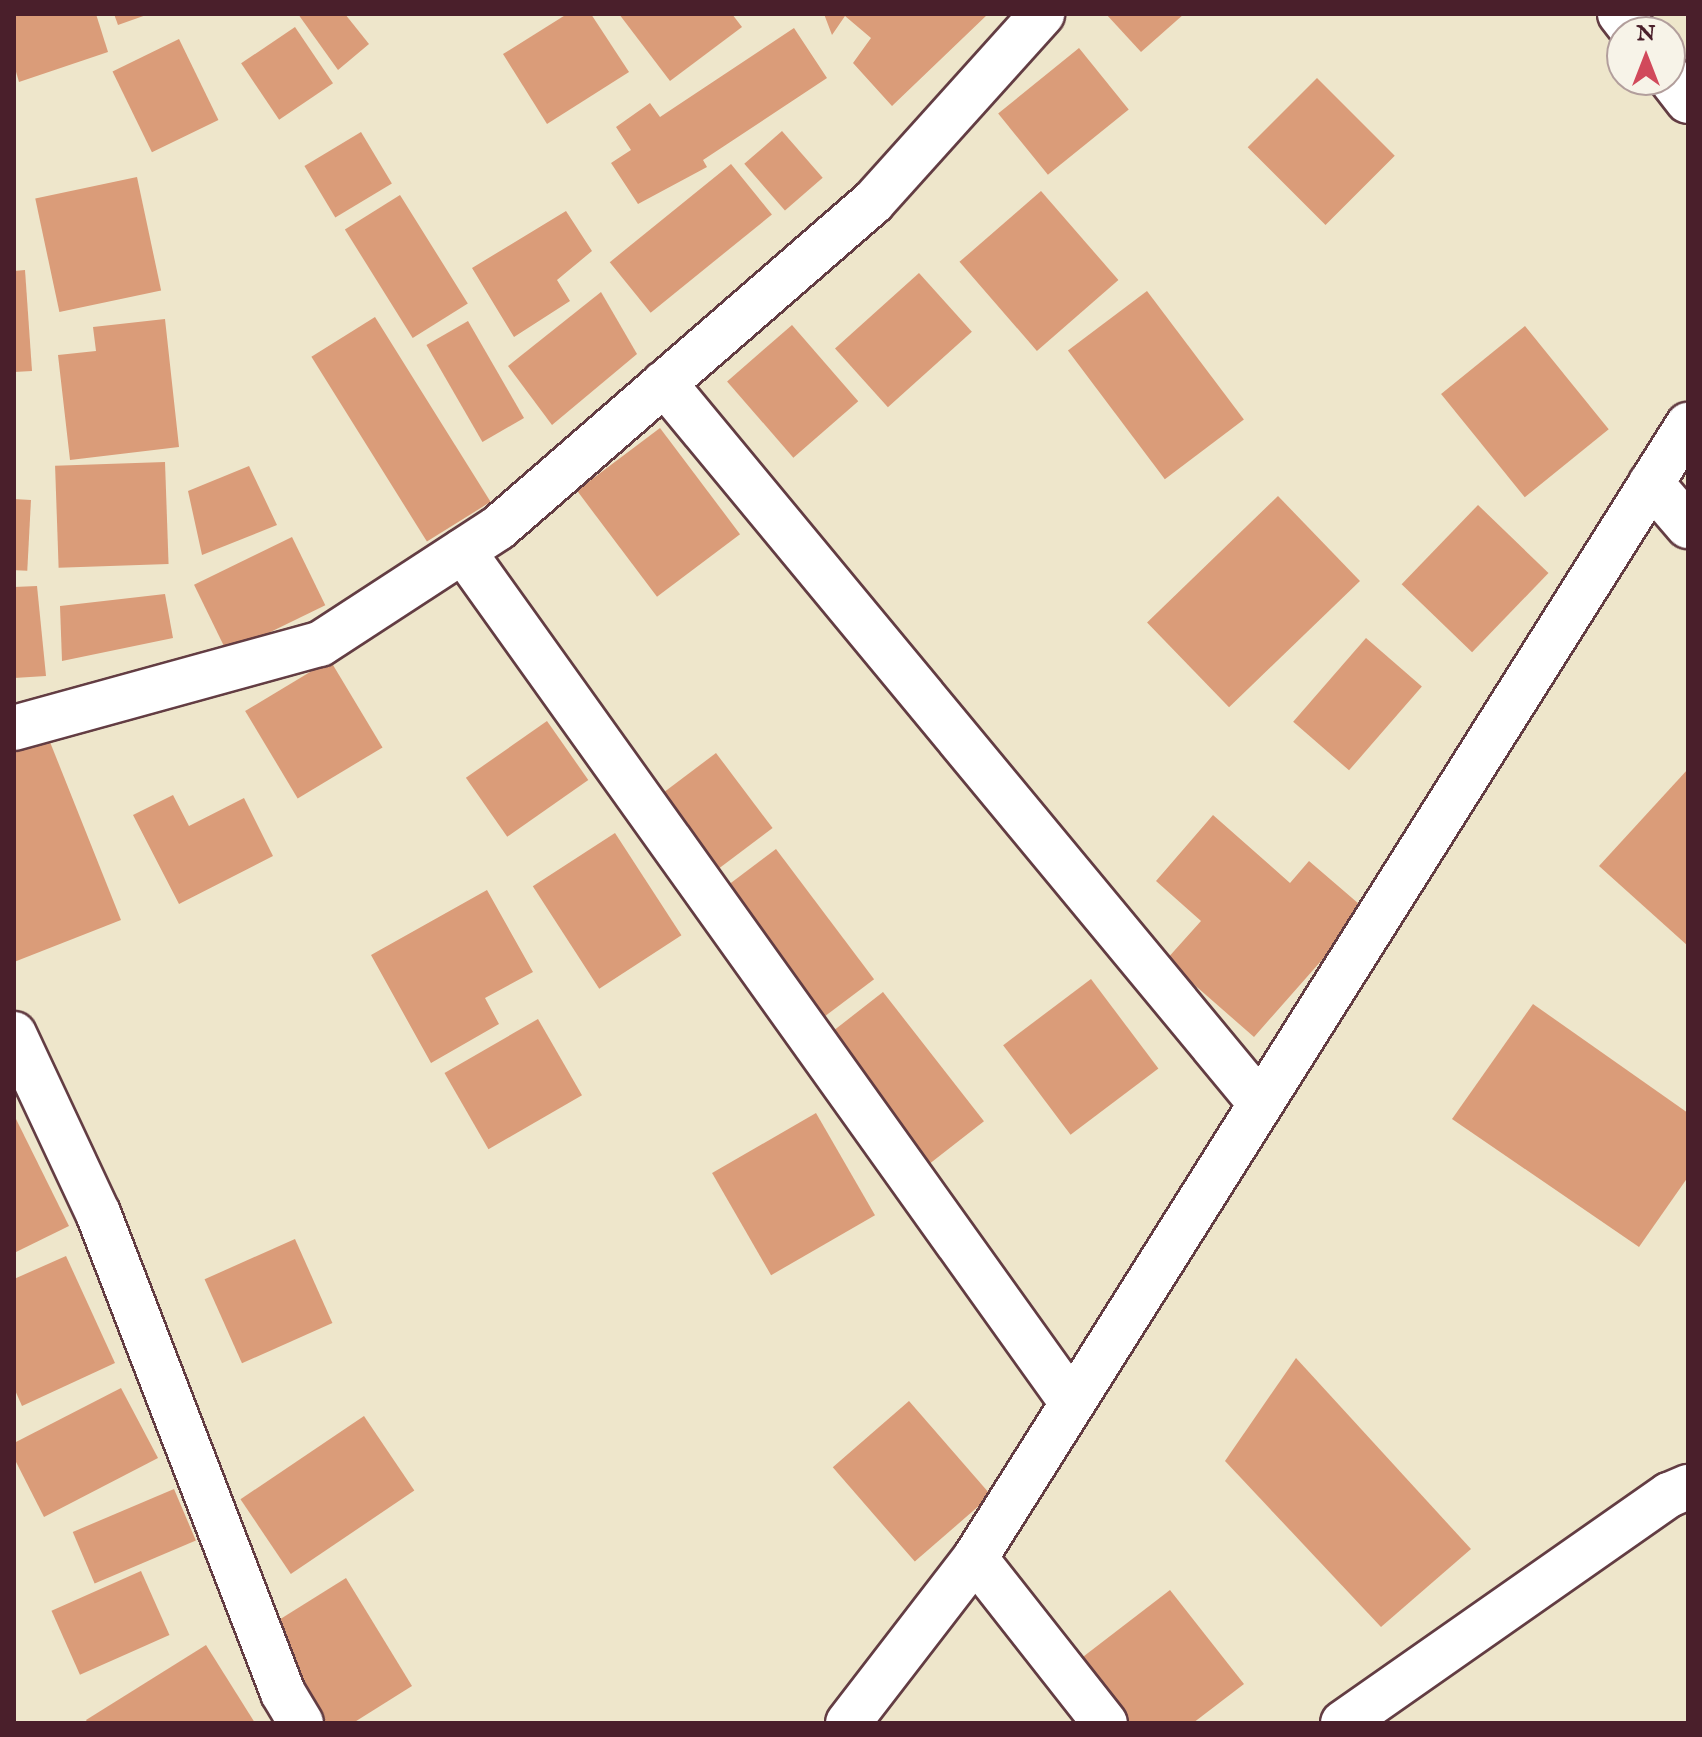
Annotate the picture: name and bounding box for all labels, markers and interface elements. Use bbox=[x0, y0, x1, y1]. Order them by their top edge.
north arrow bbox=[1606, 16, 1686, 96]
text: N bbox=[1636, 20, 1656, 48]

